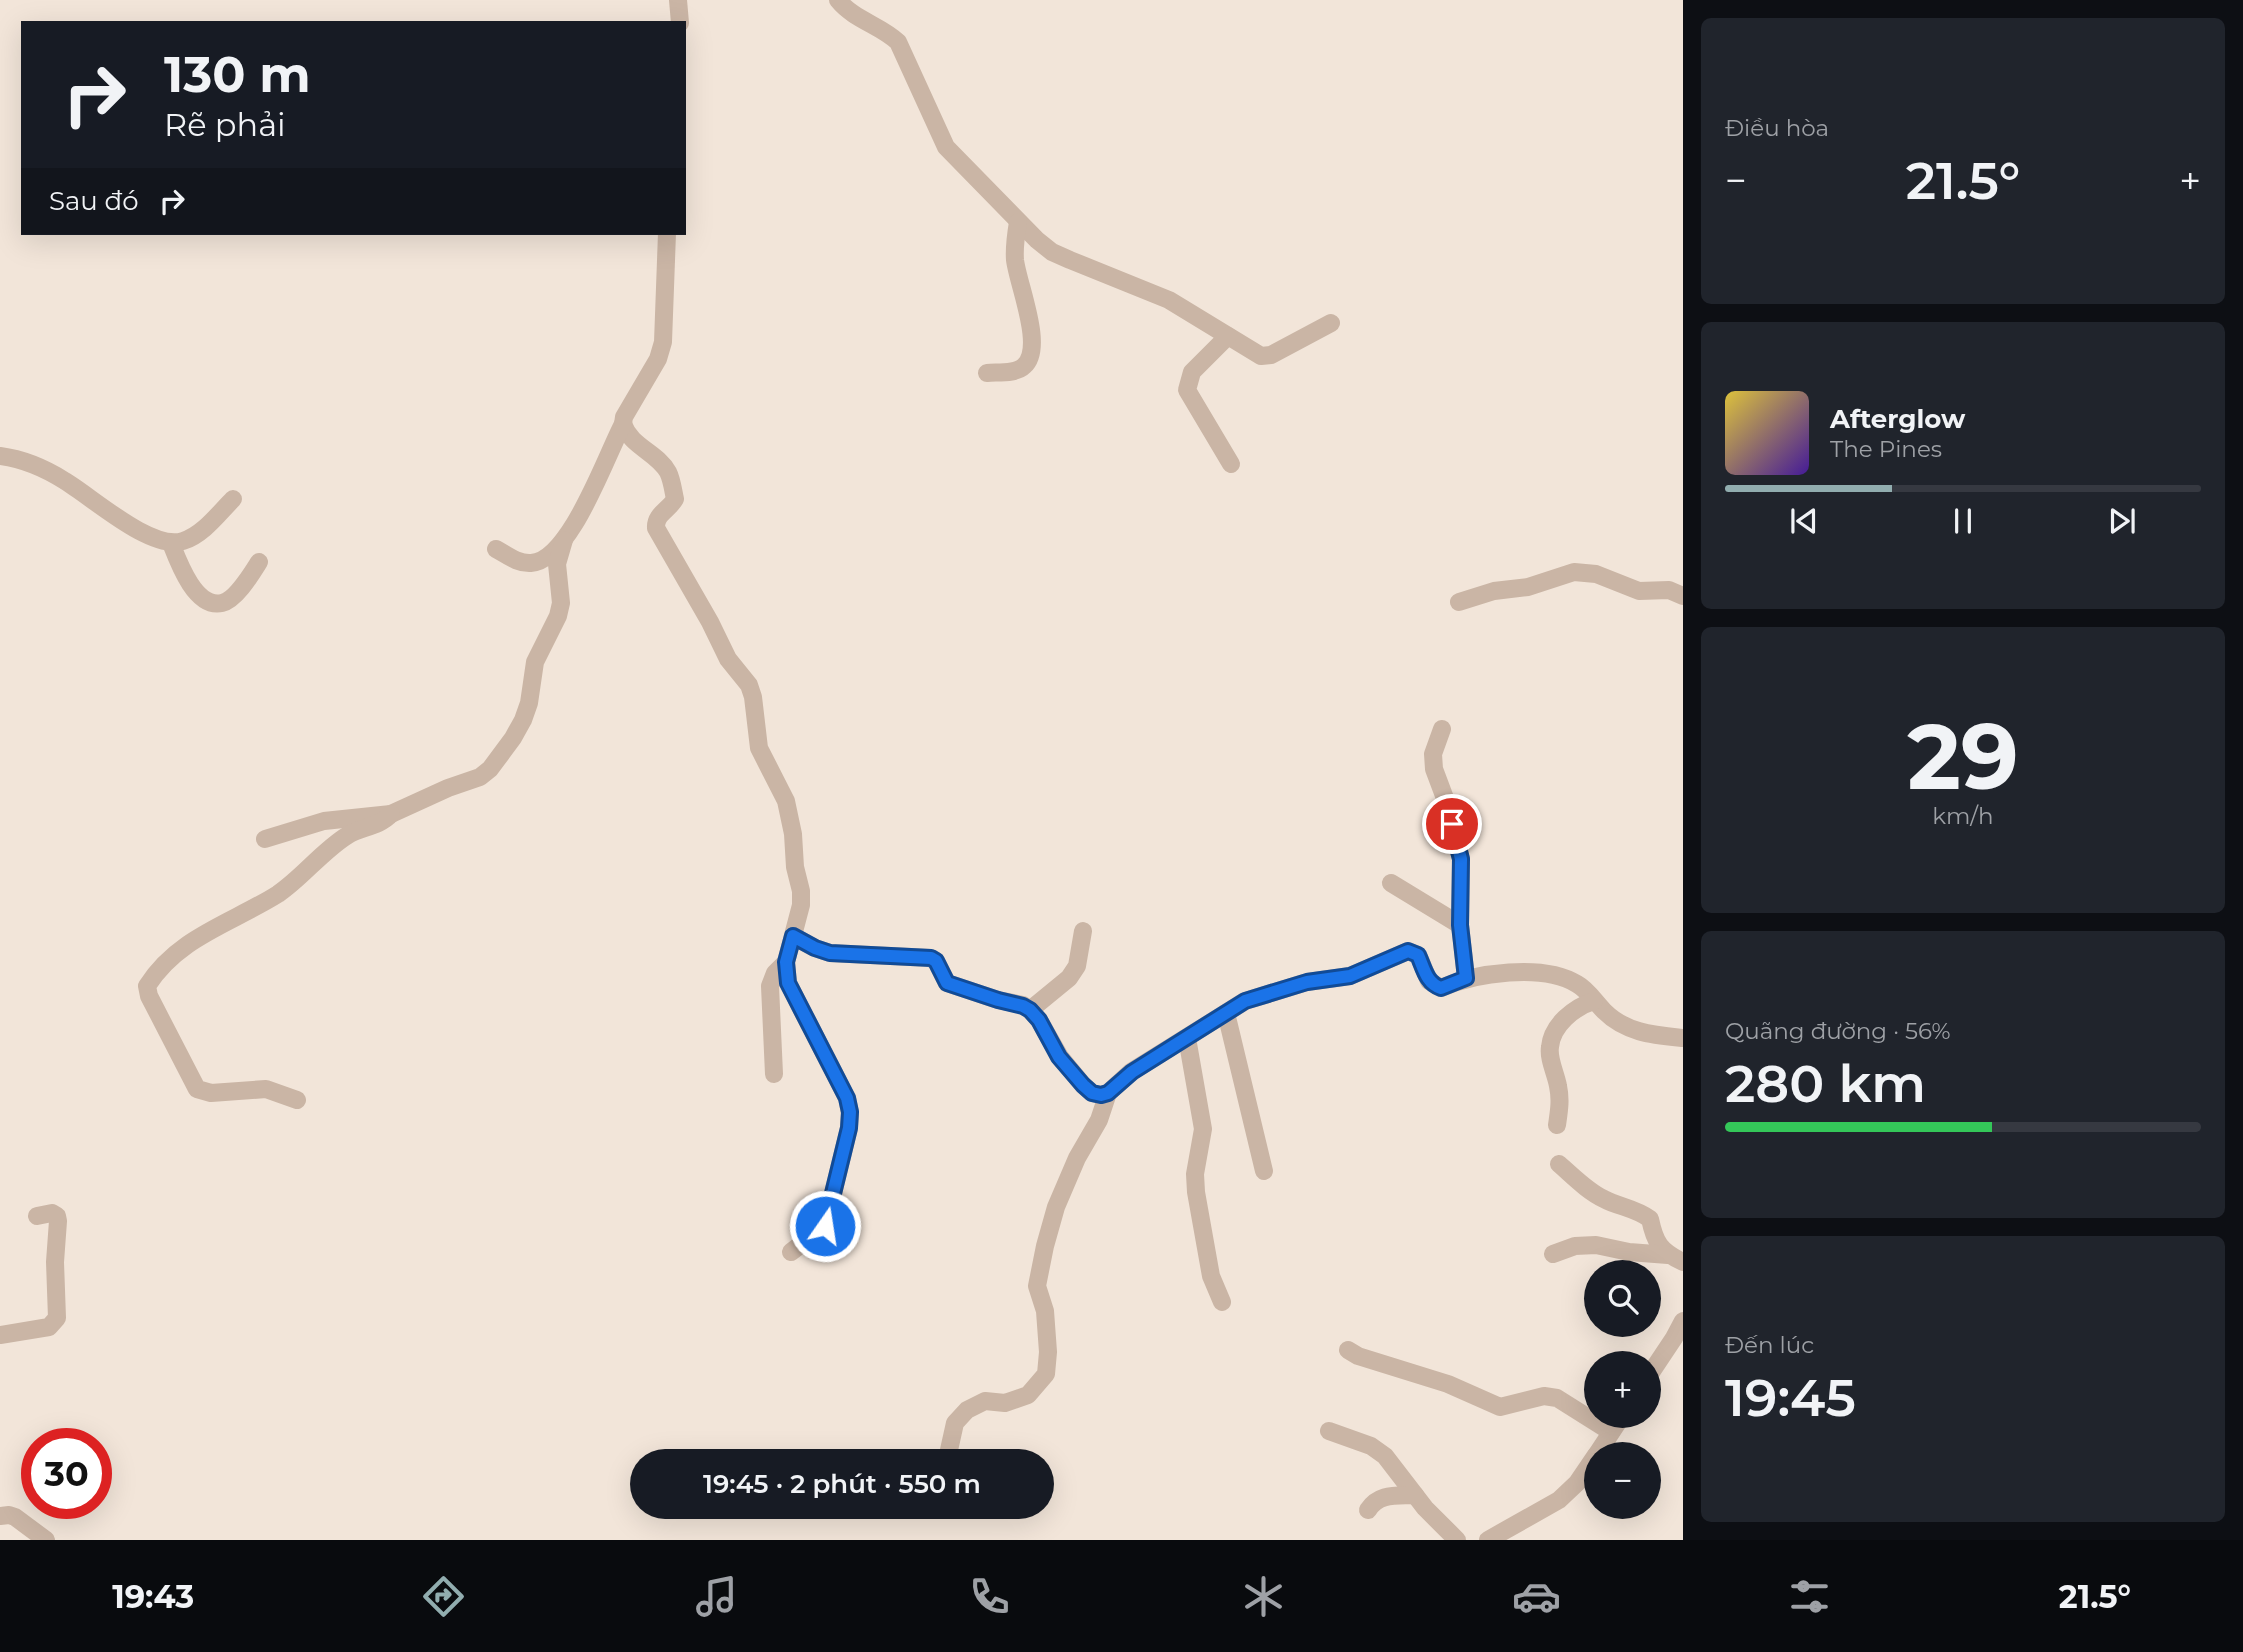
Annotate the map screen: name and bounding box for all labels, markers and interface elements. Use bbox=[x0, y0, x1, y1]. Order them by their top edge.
text: 130 m bbox=[164, 45, 311, 104]
icon: right bbox=[49, 49, 140, 140]
text: Rẽ phải bbox=[164, 105, 286, 144]
text: Điều hòa bbox=[1725, 114, 1829, 142]
text: 21.5° bbox=[1906, 149, 2020, 212]
text: − bbox=[1725, 157, 1747, 204]
text: + bbox=[2179, 157, 2201, 204]
icon: right bbox=[153, 182, 191, 220]
text: Sau đó bbox=[49, 185, 139, 217]
text: Afterglow bbox=[1830, 403, 1965, 435]
text: The Pines bbox=[1830, 435, 1942, 463]
icon: previous bbox=[1785, 502, 1823, 540]
icon: pause bbox=[1944, 502, 1982, 540]
icon: next bbox=[2103, 502, 2141, 540]
text: 29 bbox=[1907, 701, 2019, 812]
pin bbox=[1422, 794, 1482, 854]
text: km/h bbox=[1932, 802, 1994, 830]
icon: arrive bbox=[1433, 805, 1471, 843]
text: Quãng đường · 56% bbox=[1725, 1017, 1951, 1045]
text: 280 km bbox=[1725, 1052, 1926, 1115]
position arrow bbox=[788, 1189, 862, 1263]
map controls bbox=[1584, 1260, 1661, 1519]
button: search bbox=[1584, 1260, 1661, 1337]
text: Đến lúc bbox=[1725, 1331, 1814, 1359]
button: + bbox=[1584, 1351, 1661, 1428]
text: 19:45 bbox=[1725, 1366, 1856, 1429]
speed limit sign: 30 bbox=[21, 1428, 112, 1519]
button: − bbox=[1584, 1442, 1661, 1519]
text: 19:45 · 2 phút · 550 m bbox=[703, 1468, 981, 1500]
icon: directions bbox=[419, 1572, 468, 1621]
icon: music bbox=[692, 1572, 741, 1621]
icon: phone bbox=[965, 1572, 1014, 1621]
icon: climate bbox=[1239, 1572, 1288, 1621]
icon: car bbox=[1512, 1572, 1561, 1621]
icon: filters bbox=[1785, 1572, 1834, 1621]
text: 19:43 bbox=[112, 1577, 194, 1616]
text: 21.5° bbox=[2059, 1577, 2131, 1616]

